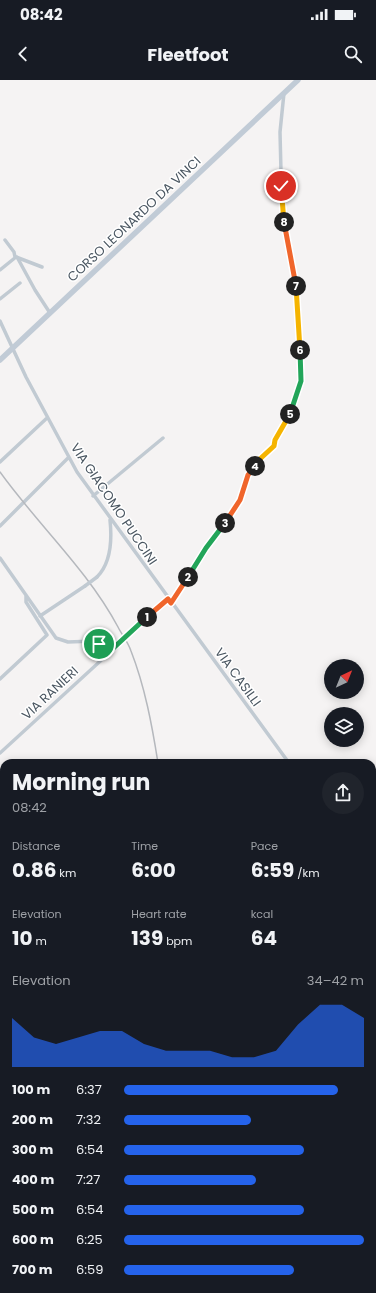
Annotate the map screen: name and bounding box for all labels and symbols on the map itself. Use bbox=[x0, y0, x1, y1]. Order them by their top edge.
street label: CORSO LEONARDO DA VINCI bbox=[63, 152, 205, 286]
pin bbox=[264, 169, 298, 203]
pin: 8 bbox=[274, 212, 294, 232]
pin: 7 bbox=[286, 276, 306, 296]
pin: 6 bbox=[290, 340, 310, 360]
pin: 5 bbox=[280, 404, 300, 424]
street label: VIA GIACOMO PUCCINI bbox=[66, 439, 162, 569]
pin: 4 bbox=[245, 456, 265, 476]
pin: 3 bbox=[215, 513, 235, 533]
pin: 2 bbox=[178, 567, 198, 587]
pin: 1 bbox=[137, 607, 157, 627]
pin bbox=[82, 627, 116, 661]
street label: VIA CASILLI bbox=[210, 644, 266, 710]
north arrow bbox=[324, 659, 364, 699]
street label: VIA RANIERI bbox=[18, 662, 82, 724]

